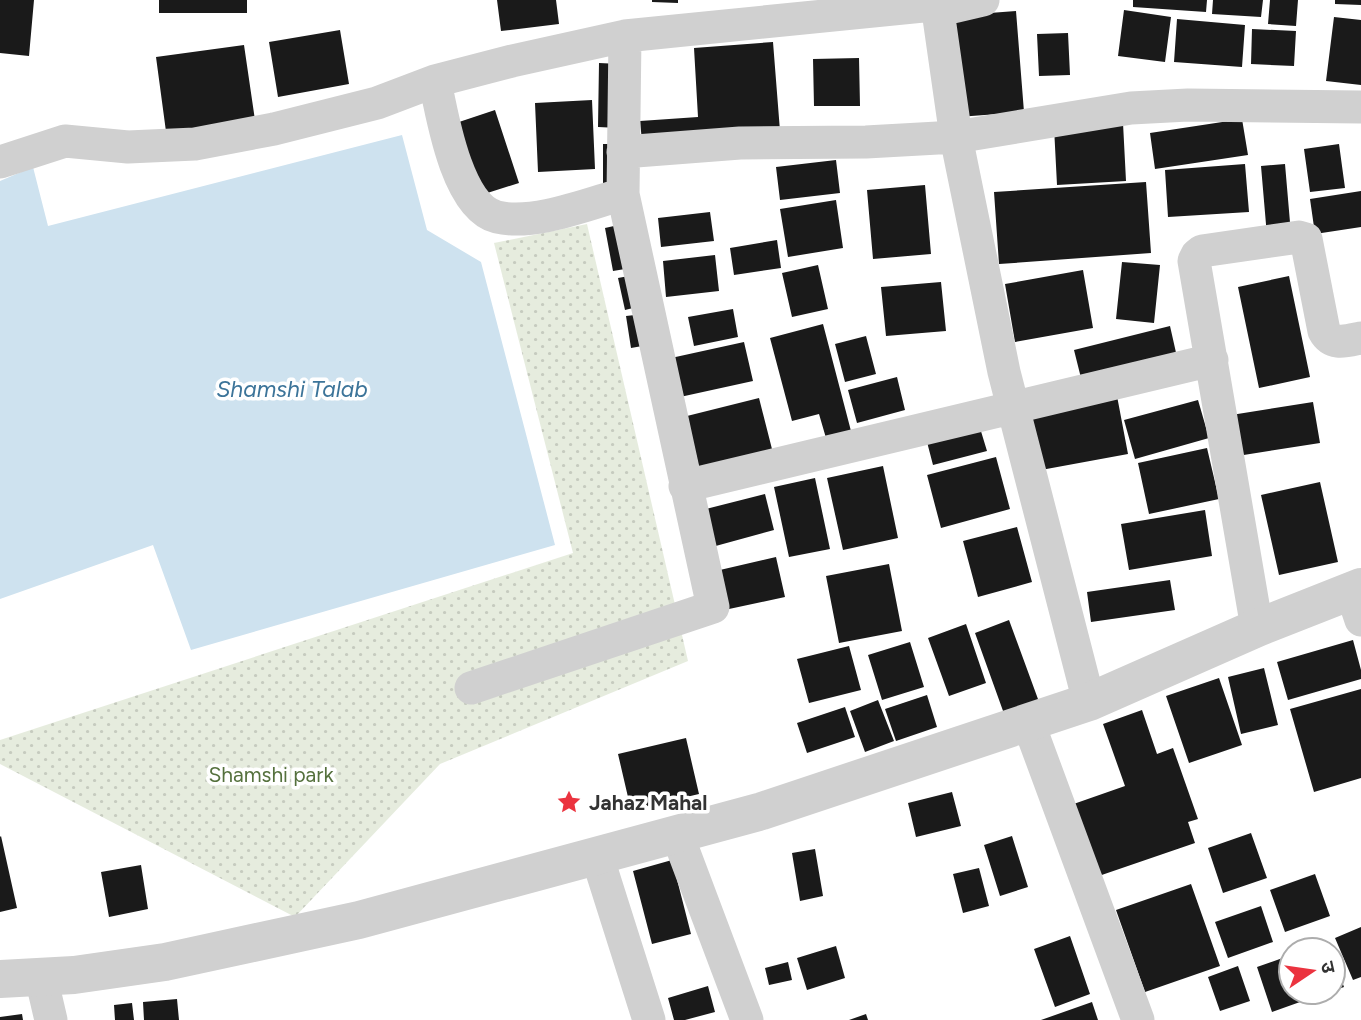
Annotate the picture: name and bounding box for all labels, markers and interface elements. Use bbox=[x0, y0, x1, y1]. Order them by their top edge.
water label: Shamshi Talab bbox=[216, 375, 368, 403]
park label: Shamshi park bbox=[208, 762, 334, 787]
place icon: Jahaz Mahal bbox=[555, 788, 583, 816]
place label: Jahaz Mahal bbox=[589, 790, 707, 815]
north arrow bbox=[1277, 936, 1347, 1006]
text: उ bbox=[1316, 959, 1341, 976]

